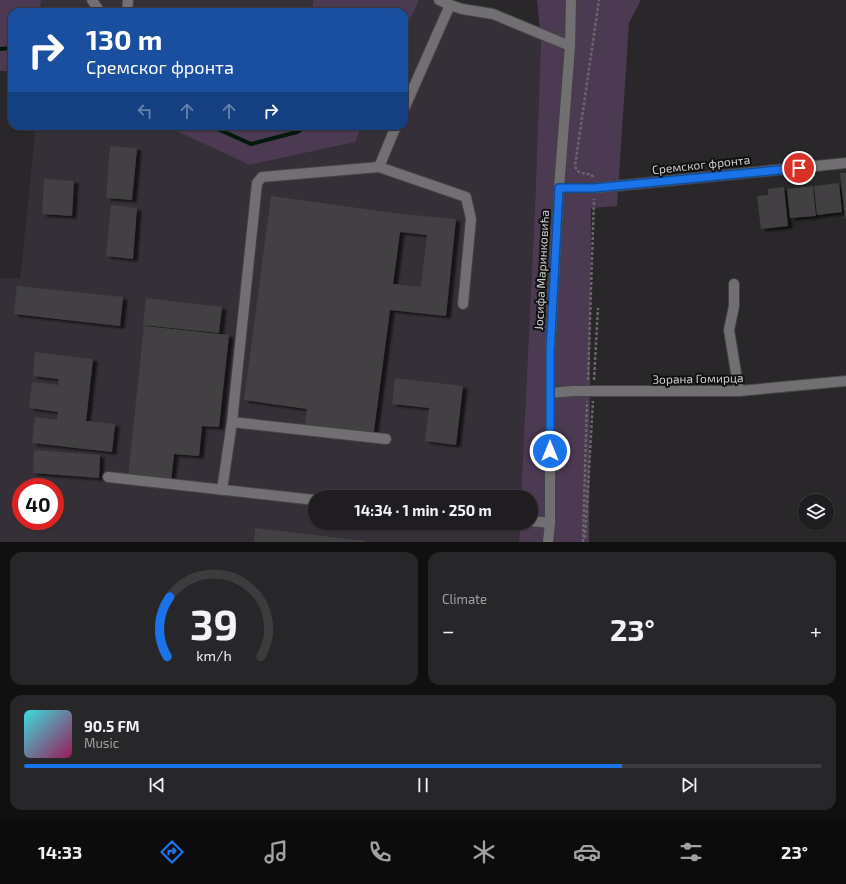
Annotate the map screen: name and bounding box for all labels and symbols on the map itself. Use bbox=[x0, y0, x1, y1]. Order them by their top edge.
pin bbox=[782, 151, 816, 185]
street label: Сремског фронта bbox=[651, 152, 751, 176]
street label: Јосифа Маринковића bbox=[531, 209, 551, 331]
street label: Зорана Гомирца bbox=[652, 370, 744, 386]
position arrow bbox=[529, 430, 571, 472]
speed limit sign: 40 bbox=[12, 478, 64, 530]

